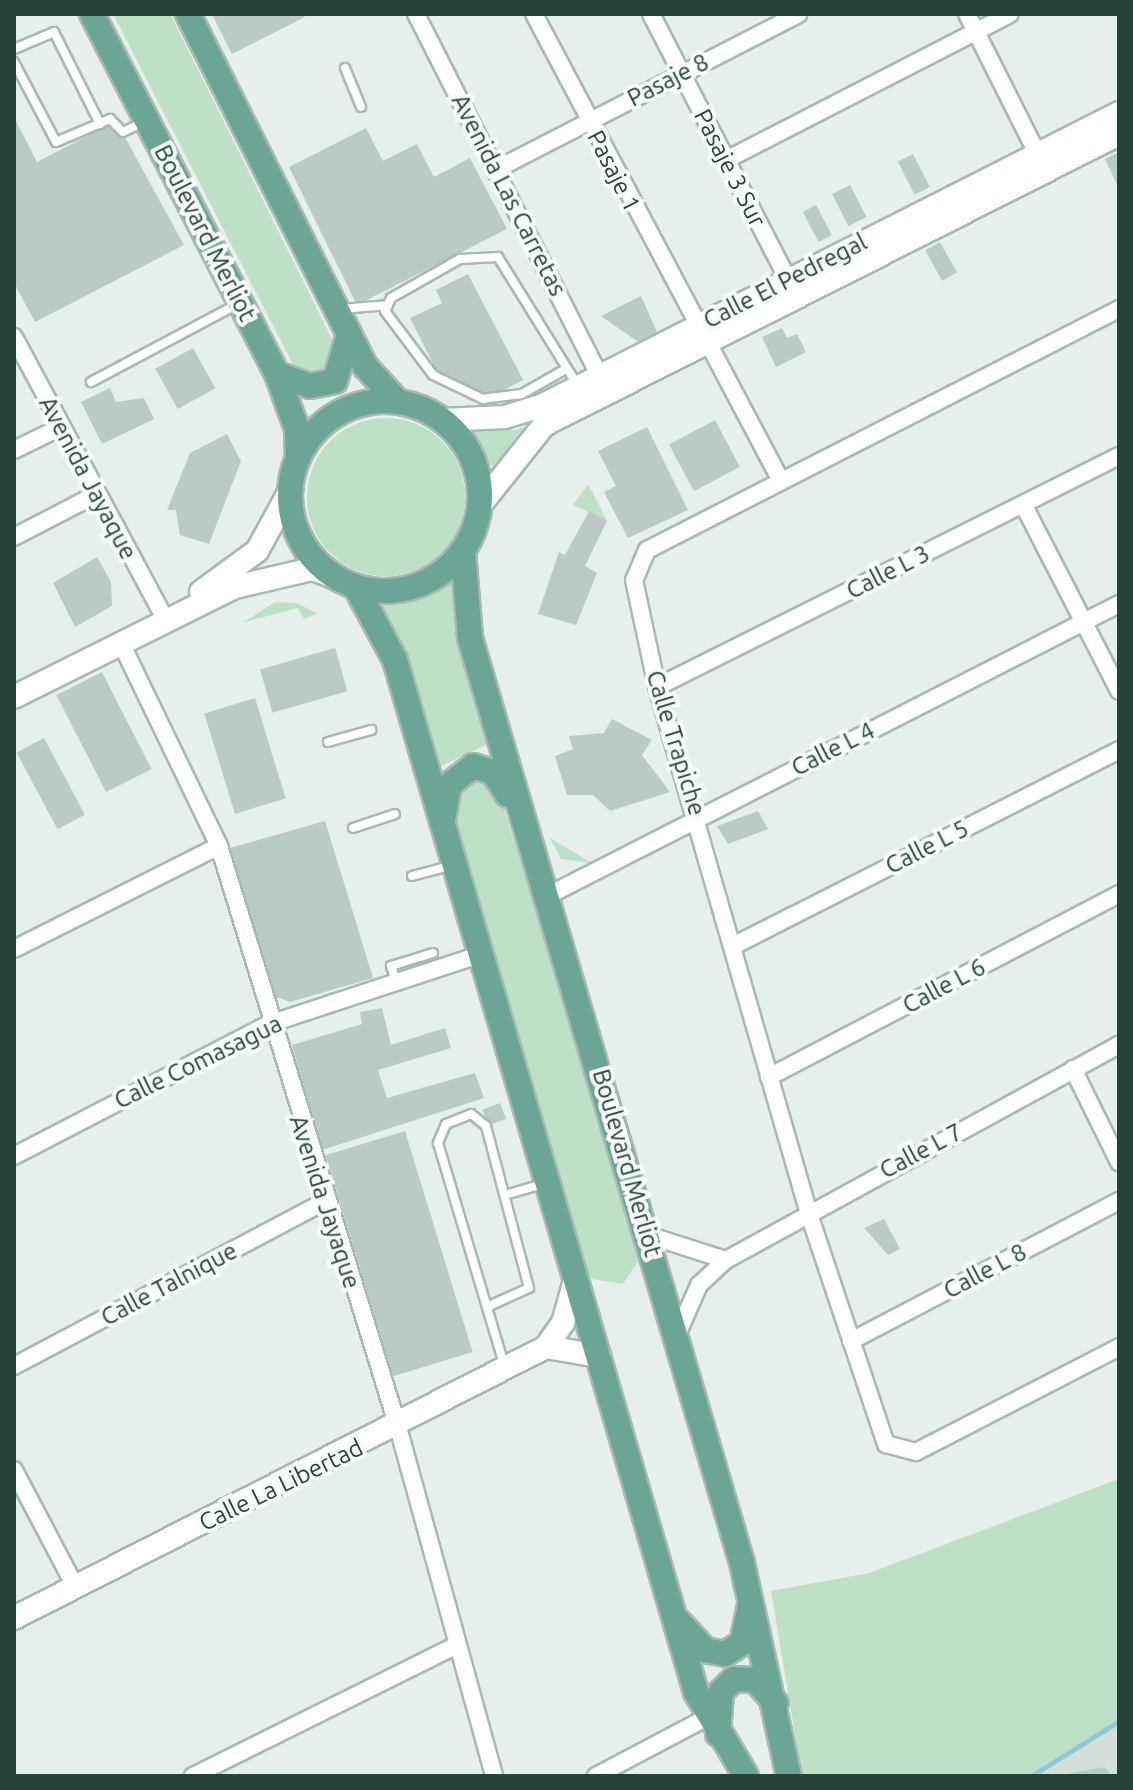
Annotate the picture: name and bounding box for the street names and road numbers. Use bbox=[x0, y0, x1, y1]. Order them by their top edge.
street label: Pasaje 8 bbox=[623, 47, 713, 113]
street label: Avenida Las Carretas bbox=[446, 89, 572, 301]
street label: Pasaje 3 Sur bbox=[688, 104, 772, 232]
street label: Pasaje 1 bbox=[581, 126, 647, 216]
street label: Boulevard Merliot bbox=[148, 140, 262, 326]
street label: Calle El Pedregal bbox=[698, 227, 872, 335]
street label: Avenida Jayaque bbox=[33, 392, 143, 564]
street label: Calle L 3 bbox=[842, 539, 934, 605]
street label: Calle Trapiche bbox=[640, 667, 712, 819]
street label: Calle L 4 bbox=[787, 716, 879, 782]
street label: Calle L 5 bbox=[881, 814, 973, 880]
street label: Calle L 6 bbox=[898, 952, 990, 1020]
street label: Calle Comasagua bbox=[110, 1009, 286, 1115]
street label: Boulevard Merliot bbox=[586, 1066, 668, 1260]
street label: Avenida Jayaque bbox=[283, 1112, 367, 1292]
street label: Calle L 7 bbox=[875, 1117, 967, 1185]
street label: Calle Talnique bbox=[96, 1236, 242, 1332]
street label: Calle L 8 bbox=[939, 1237, 1031, 1305]
street label: Calle La Libertad bbox=[194, 1433, 368, 1537]

